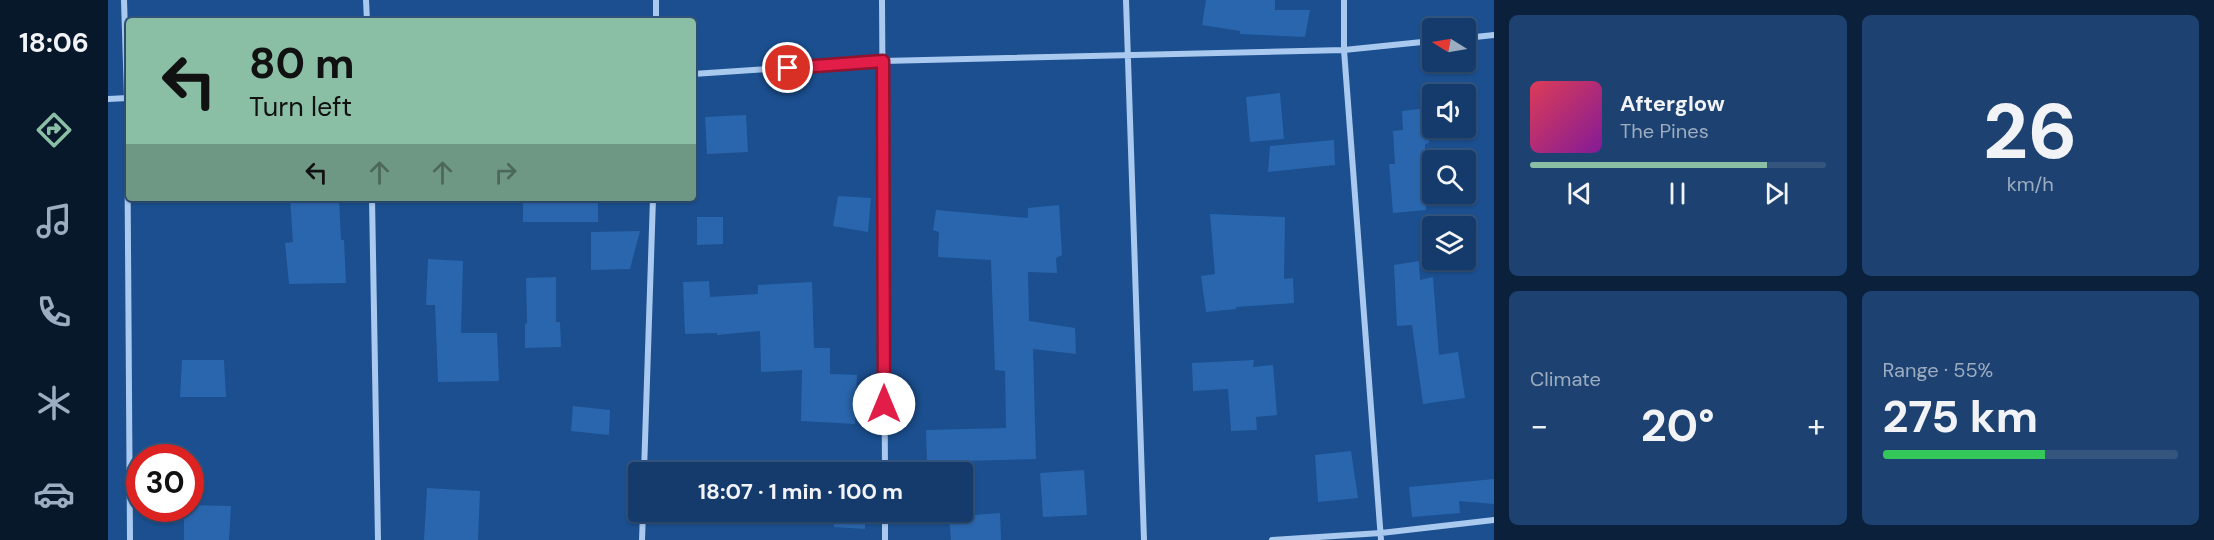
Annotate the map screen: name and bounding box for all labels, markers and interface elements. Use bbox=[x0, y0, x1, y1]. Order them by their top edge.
north arrow bbox=[1422, 18, 1476, 72]
map controls bbox=[1422, 18, 1476, 270]
text: 18:06 bbox=[19, 25, 89, 60]
text: 80 m bbox=[249, 36, 355, 91]
icon: left bbox=[150, 42, 228, 120]
pin bbox=[762, 42, 813, 93]
icon: arrive bbox=[771, 51, 804, 84]
text: 26 bbox=[1983, 81, 2077, 182]
button: sound bbox=[1422, 84, 1476, 138]
text: Turn left bbox=[249, 89, 352, 124]
text: Afterglow bbox=[1620, 89, 1725, 118]
icon: directions bbox=[33, 109, 75, 151]
text: The Pines bbox=[1620, 118, 1709, 144]
button: search bbox=[1422, 150, 1476, 204]
icon: left bbox=[300, 156, 333, 189]
icon: ahead bbox=[363, 156, 396, 189]
icon: ahead bbox=[426, 156, 459, 189]
icon: right bbox=[489, 156, 522, 189]
text: km/h bbox=[2007, 171, 2054, 197]
icon: previous bbox=[1563, 177, 1596, 210]
icon: pause bbox=[1661, 177, 1694, 210]
icon: next bbox=[1760, 177, 1793, 210]
icon: music bbox=[33, 200, 75, 242]
button: layers bbox=[1422, 216, 1476, 270]
icon: phone bbox=[33, 291, 75, 333]
text: Range · 55% bbox=[1883, 357, 1993, 383]
text: Climate bbox=[1530, 366, 1601, 392]
position arrow bbox=[852, 372, 916, 436]
icon: climate bbox=[33, 382, 75, 424]
text: 275 km bbox=[1883, 387, 2038, 446]
text: 20° bbox=[1641, 396, 1715, 455]
text: − bbox=[1530, 404, 1548, 447]
text: + bbox=[1807, 404, 1825, 447]
speed limit sign: 30 bbox=[126, 444, 204, 522]
icon: car bbox=[33, 473, 75, 515]
text: 18:07 · 1 min · 100 m bbox=[698, 477, 903, 506]

